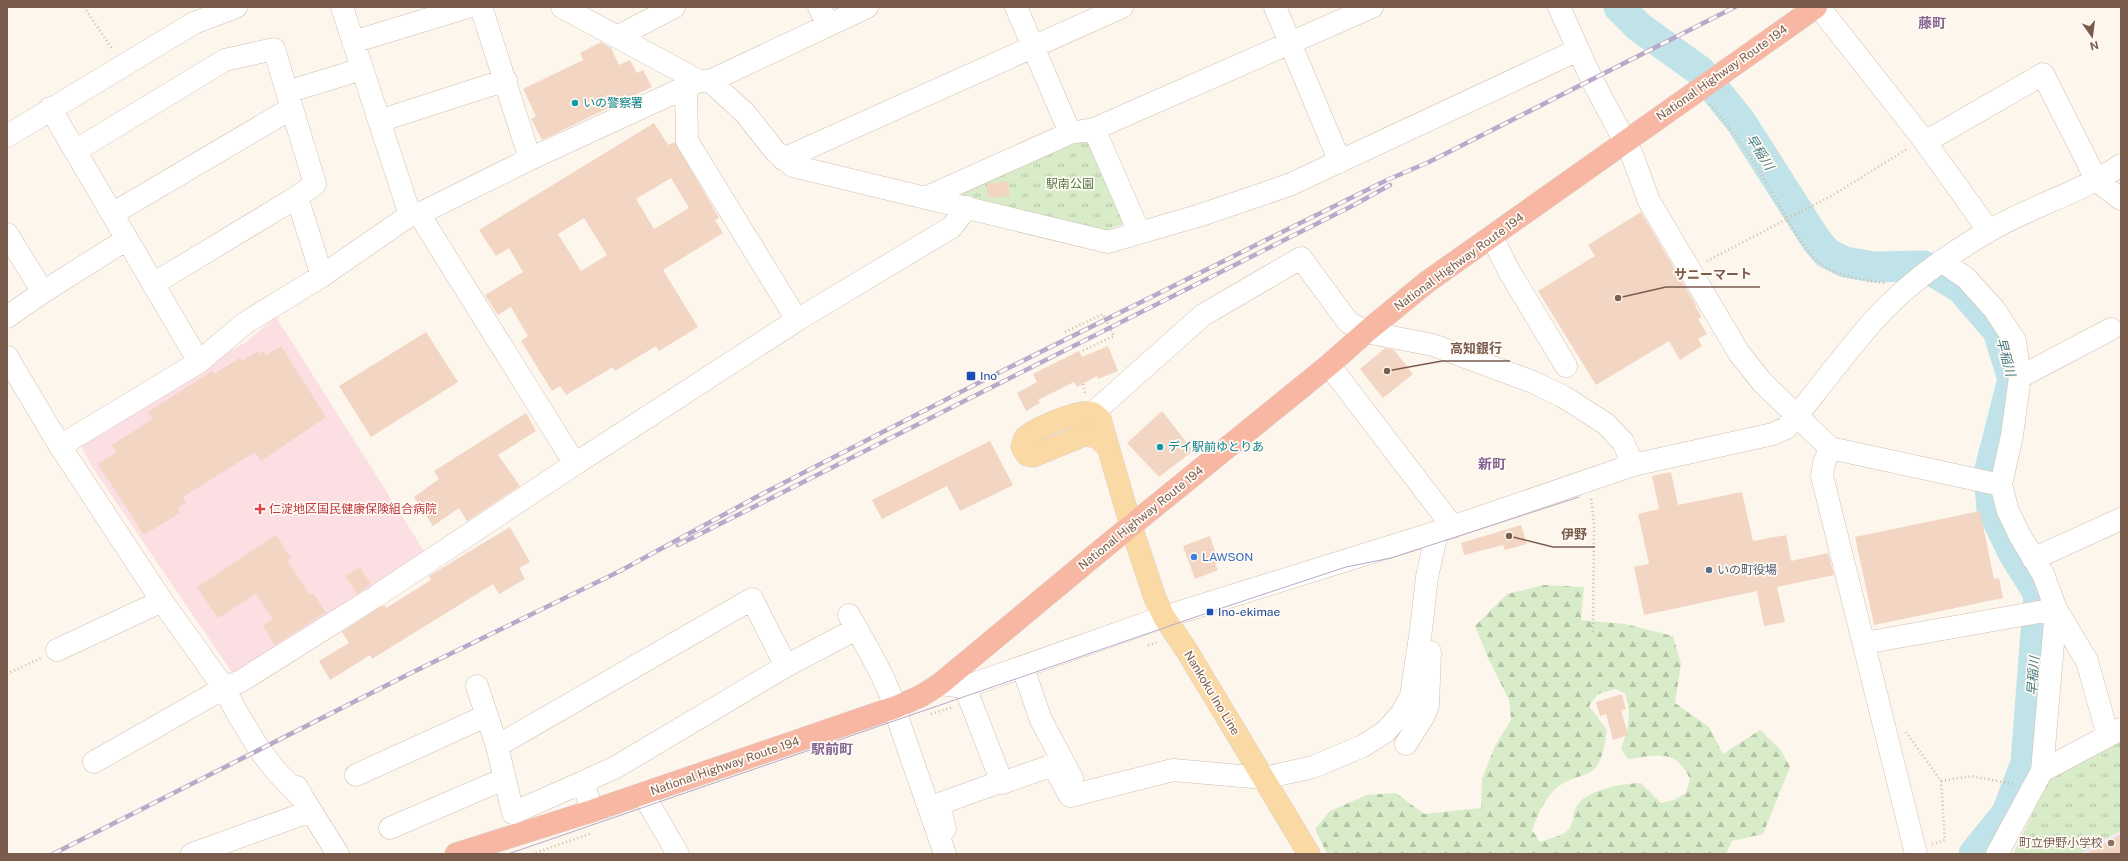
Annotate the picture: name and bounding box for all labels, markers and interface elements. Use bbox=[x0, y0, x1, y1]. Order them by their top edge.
district label: 藤町 bbox=[1918, 15, 1946, 31]
north arrow bbox=[2072, 16, 2112, 56]
street label: National Highway Route 194 bbox=[1654, 22, 1791, 124]
text: N bbox=[2089, 39, 2100, 53]
place label: いの警察署 bbox=[583, 96, 643, 110]
marker: いの警察署 bbox=[570, 98, 580, 108]
water label: 早稲川 bbox=[1743, 131, 1778, 174]
park label: 駅南公園 bbox=[1046, 177, 1094, 191]
street label: National Highway Route 194 bbox=[1391, 210, 1527, 314]
callout: サニーマート bbox=[1666, 262, 1760, 287]
text: サニーマート bbox=[1674, 267, 1752, 282]
callout: 高知銀行 bbox=[1442, 336, 1510, 361]
water label: 早稲川 bbox=[1994, 336, 2019, 380]
text: 高知銀行 bbox=[1450, 341, 1502, 356]
place label: Ino bbox=[980, 369, 997, 383]
marker: Ino bbox=[965, 370, 977, 382]
place label: デイ駅前ゆとりあ bbox=[1168, 440, 1264, 454]
marker: デイ駅前ゆとりあ bbox=[1155, 442, 1165, 452]
district label: 新町 bbox=[1478, 456, 1506, 472]
street label: National Highway Route 194 bbox=[1076, 463, 1207, 573]
place label: 仁淀地区国民健康保険組合病院 bbox=[269, 502, 437, 516]
marker: 仁淀地区国民健康保険組合病院 bbox=[254, 503, 266, 515]
callout: 伊野 bbox=[1553, 522, 1595, 547]
text: 伊野 bbox=[1561, 527, 1587, 542]
place label: LAWSON bbox=[1202, 550, 1253, 564]
marker: LAWSON bbox=[1189, 552, 1199, 562]
place label: いの町役場 bbox=[1717, 563, 1777, 577]
marker: いの町役場 bbox=[1704, 565, 1714, 575]
place label: Ino-ekimae bbox=[1218, 605, 1280, 619]
marker: Ino-ekimae bbox=[1205, 607, 1215, 617]
street label: Nankoku Ino Line bbox=[1181, 648, 1243, 738]
water label: 早稲川 bbox=[2024, 654, 2042, 696]
street label: National Highway Route 194 bbox=[649, 734, 802, 798]
district label: 駅前町 bbox=[811, 741, 853, 757]
place label: 町立伊野小学校 bbox=[2019, 836, 2103, 850]
marker: 町立伊野小学校 bbox=[2106, 838, 2116, 848]

